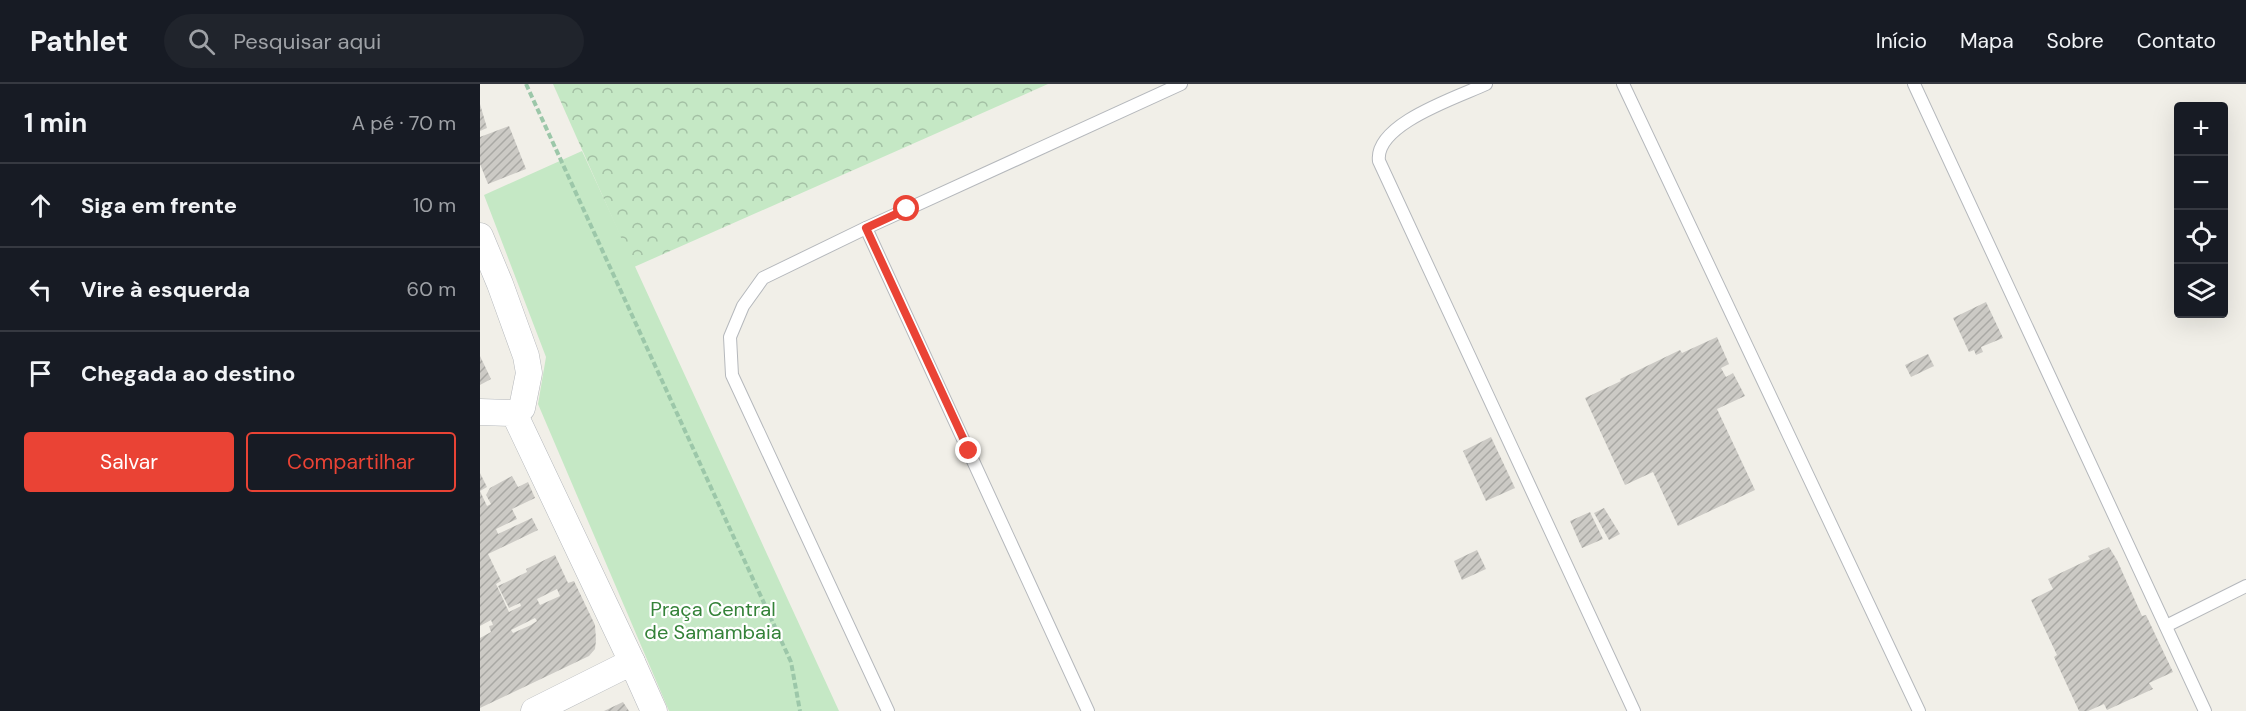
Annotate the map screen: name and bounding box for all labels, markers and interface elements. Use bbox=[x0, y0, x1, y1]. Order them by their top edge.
search box bbox=[164, 14, 584, 68]
text: Pathlet bbox=[30, 23, 128, 60]
icon: search bbox=[185, 25, 218, 58]
text: Pesquisar aqui bbox=[233, 27, 381, 56]
text: Início bbox=[1876, 27, 1927, 55]
text: Mapa bbox=[1960, 27, 2014, 55]
text: Sobre bbox=[2047, 27, 2104, 55]
text: Contato bbox=[2137, 27, 2216, 55]
map controls bbox=[2174, 102, 2228, 318]
button: + bbox=[2174, 102, 2228, 156]
text: 1 min bbox=[24, 106, 87, 140]
text: A pé · 70 m bbox=[352, 110, 456, 136]
button: − bbox=[2174, 156, 2228, 210]
icon: ahead bbox=[24, 189, 57, 222]
text: Siga em frente bbox=[81, 191, 237, 220]
text: 10 m bbox=[413, 192, 456, 218]
route start bbox=[893, 195, 919, 221]
button: locate bbox=[2174, 210, 2228, 264]
button: layers bbox=[2174, 264, 2228, 318]
icon: left bbox=[24, 273, 57, 306]
text: Vire à esquerda bbox=[81, 275, 250, 304]
text: 60 m bbox=[407, 276, 456, 302]
icon: arrive bbox=[24, 357, 57, 390]
text: Chegada ao destino bbox=[81, 359, 295, 388]
button: Salvar bbox=[24, 432, 234, 492]
button: Compartilhar bbox=[246, 432, 456, 492]
route end bbox=[955, 437, 981, 463]
park label: Praça Central de Samambaia bbox=[644, 596, 782, 645]

